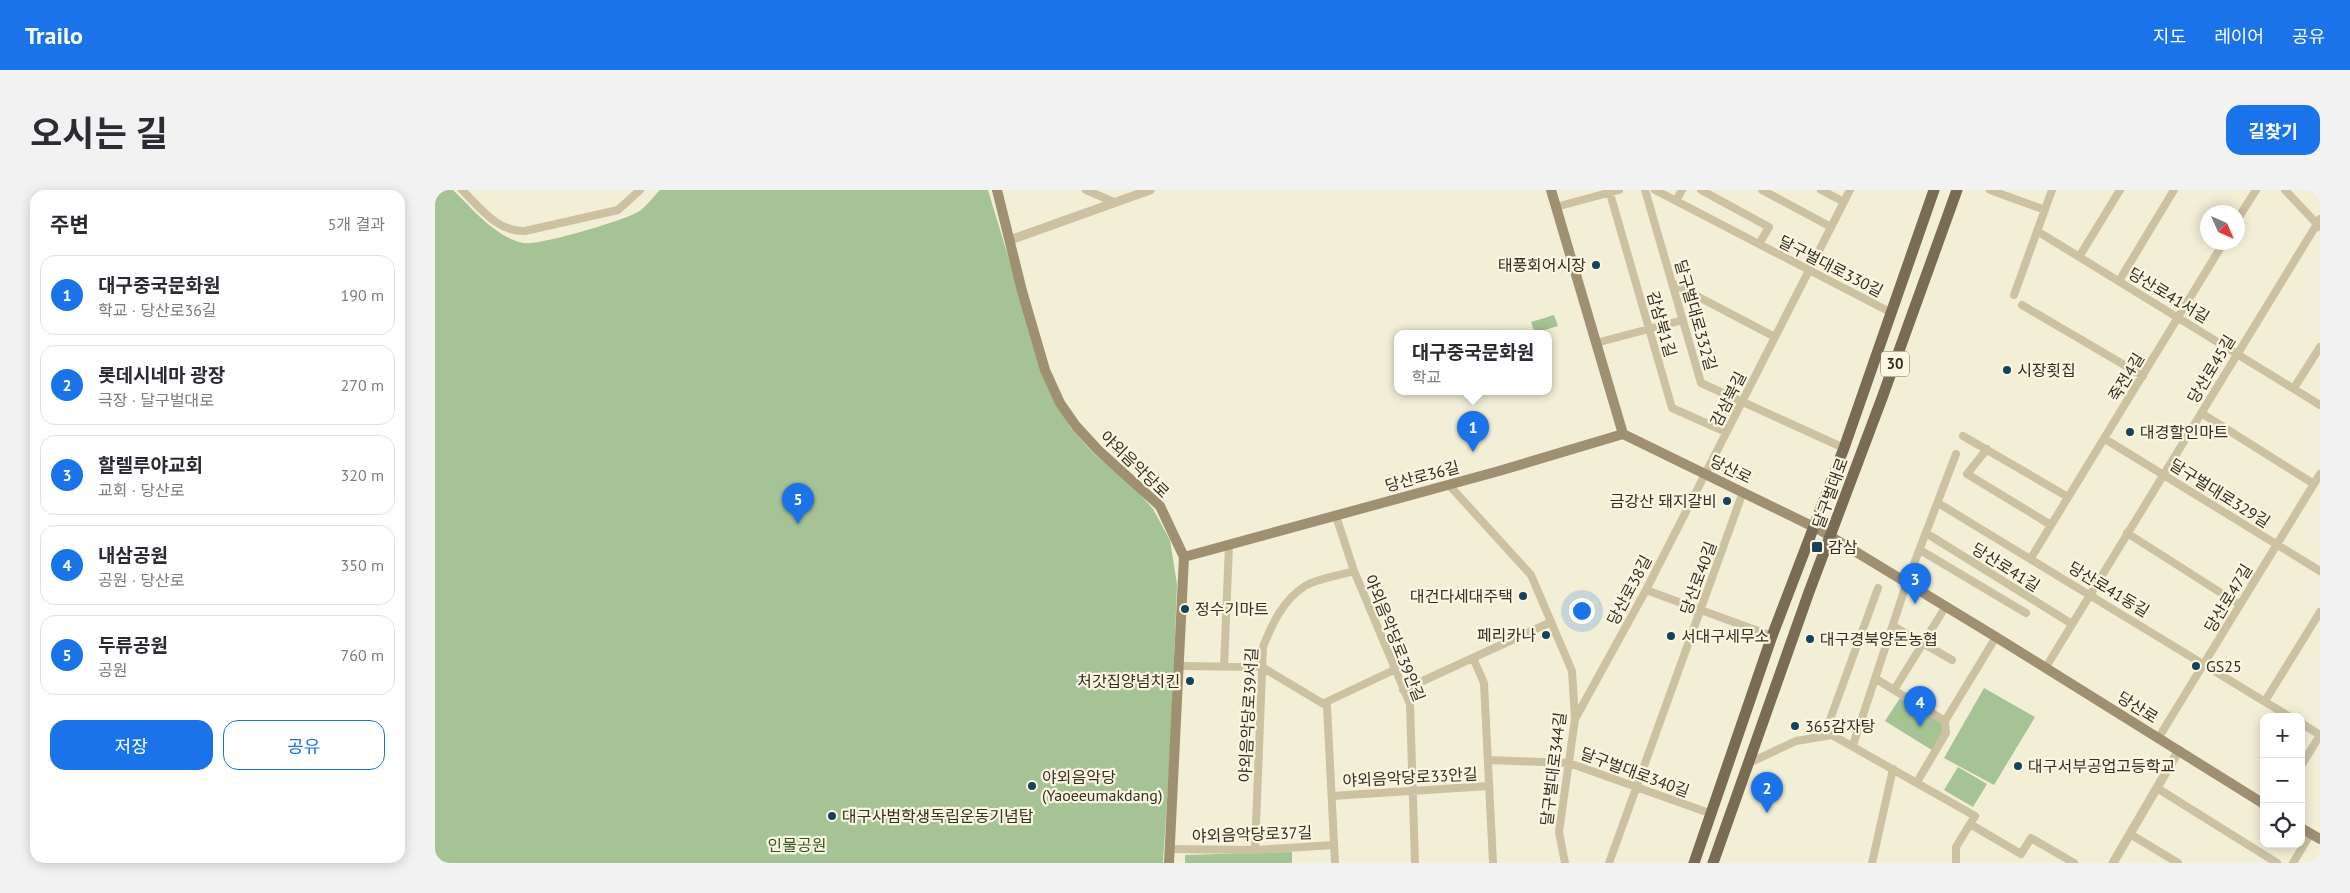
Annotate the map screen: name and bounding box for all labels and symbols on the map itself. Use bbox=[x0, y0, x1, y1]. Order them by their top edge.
north arrow bbox=[2200, 205, 2245, 250]
street label: 달구벌대로330길 bbox=[1775, 231, 1887, 301]
place label: 태풍회어시장 bbox=[1498, 255, 1586, 275]
street label: 달구벌대로332길 bbox=[1671, 257, 1721, 373]
marker: 태풍회어시장 bbox=[1590, 259, 1602, 271]
street label: 당산로41서길 bbox=[2125, 263, 2213, 327]
street label: 감삼북1길 bbox=[1643, 289, 1681, 359]
street label: 당산로45길 bbox=[2183, 331, 2239, 407]
street label: 죽전4길 bbox=[2104, 349, 2148, 405]
road number: 30 bbox=[1881, 352, 1909, 376]
place label: 시장횟집 bbox=[2017, 360, 2076, 380]
marker: 시장횟집 bbox=[2001, 364, 2013, 376]
street label: 감삼북길 bbox=[1706, 368, 1750, 430]
pin: 1 bbox=[1457, 411, 1489, 452]
place label: 대경할인마트 bbox=[2140, 422, 2228, 442]
street label: 야외음악당로 bbox=[1096, 426, 1174, 502]
marker: 대경할인마트 bbox=[2124, 426, 2136, 438]
street label: 당산로 bbox=[1707, 450, 1755, 488]
street label: 달구벌대로329길 bbox=[2166, 454, 2274, 532]
street label: 달구벌대로 bbox=[1808, 455, 1852, 531]
street label: 당산로36길 bbox=[1383, 456, 1461, 496]
pin: 5 bbox=[782, 483, 814, 524]
place label: 금강산 돼지갈비 bbox=[1610, 491, 1717, 511]
marker: 금강산 돼지갈비 bbox=[1721, 495, 1733, 507]
place label: 감삼 bbox=[1828, 537, 1858, 557]
street label: 당산로41길 bbox=[1968, 538, 2044, 596]
street label: 당산로40길 bbox=[1676, 539, 1720, 617]
marker: 감삼 bbox=[1810, 540, 1824, 554]
street label: 당산로38길 bbox=[1602, 552, 1656, 628]
street label: 당산로41동길 bbox=[2065, 557, 2153, 621]
street label: 당산로47길 bbox=[2200, 560, 2256, 636]
pin: 3 bbox=[1899, 563, 1931, 604]
street label: 야외음악당로39안길 bbox=[1360, 572, 1430, 704]
place label: 대건다세대주택 bbox=[1410, 586, 1513, 606]
marker: 대건다세대주택 bbox=[1517, 590, 1529, 602]
your location bbox=[1569, 598, 1595, 624]
place label: 정수기마트 bbox=[1195, 599, 1269, 619]
marker: 정수기마트 bbox=[1179, 603, 1191, 615]
place label: 페리카나 bbox=[1477, 625, 1536, 645]
place label: 서대구세무소 bbox=[1681, 626, 1769, 646]
marker: 페리카나 bbox=[1540, 629, 1552, 641]
place label: 대구경북양돈농협 bbox=[1820, 629, 1938, 649]
marker: 서대구세무소 bbox=[1665, 630, 1677, 642]
marker: 대구경북양돈농협 bbox=[1804, 633, 1816, 645]
street label: 야외음악당로39서길 bbox=[1234, 647, 1262, 783]
place label: GS25 bbox=[2206, 656, 2242, 676]
marker: GS25 bbox=[2190, 660, 2202, 672]
place label: 처갓집양념치킨 bbox=[1077, 671, 1180, 691]
marker: 처갓집양념치킨 bbox=[1184, 675, 1196, 687]
pin: 4 bbox=[1904, 686, 1936, 727]
street label: 당산로 bbox=[2114, 687, 2162, 727]
street label: 달구벌대로344길 bbox=[1536, 711, 1570, 827]
place label: 365감자탕 bbox=[1805, 716, 1876, 736]
marker: 365감자탕 bbox=[1789, 720, 1801, 732]
street label: 달구벌대로340길 bbox=[1578, 743, 1692, 801]
place label: 대구서부공업고등학교 bbox=[2028, 756, 2175, 776]
marker: 대구서부공업고등학교 bbox=[2012, 760, 2024, 772]
street label: 야외음악당로33안길 bbox=[1342, 763, 1478, 791]
place label: 야외음악당 (Yaoeeumakdang) bbox=[1042, 767, 1162, 805]
pin: 2 bbox=[1751, 772, 1783, 813]
marker: 야외음악당 (Yaoeeumakdang) bbox=[1026, 780, 1038, 792]
place label: 대구사범학생독립운동기념탑 bbox=[842, 806, 1034, 826]
marker: 대구사범학생독립운동기념탑 bbox=[826, 810, 838, 822]
street label: 야외음악당로37길 bbox=[1191, 822, 1313, 846]
park label: 인물공원 bbox=[768, 835, 826, 855]

